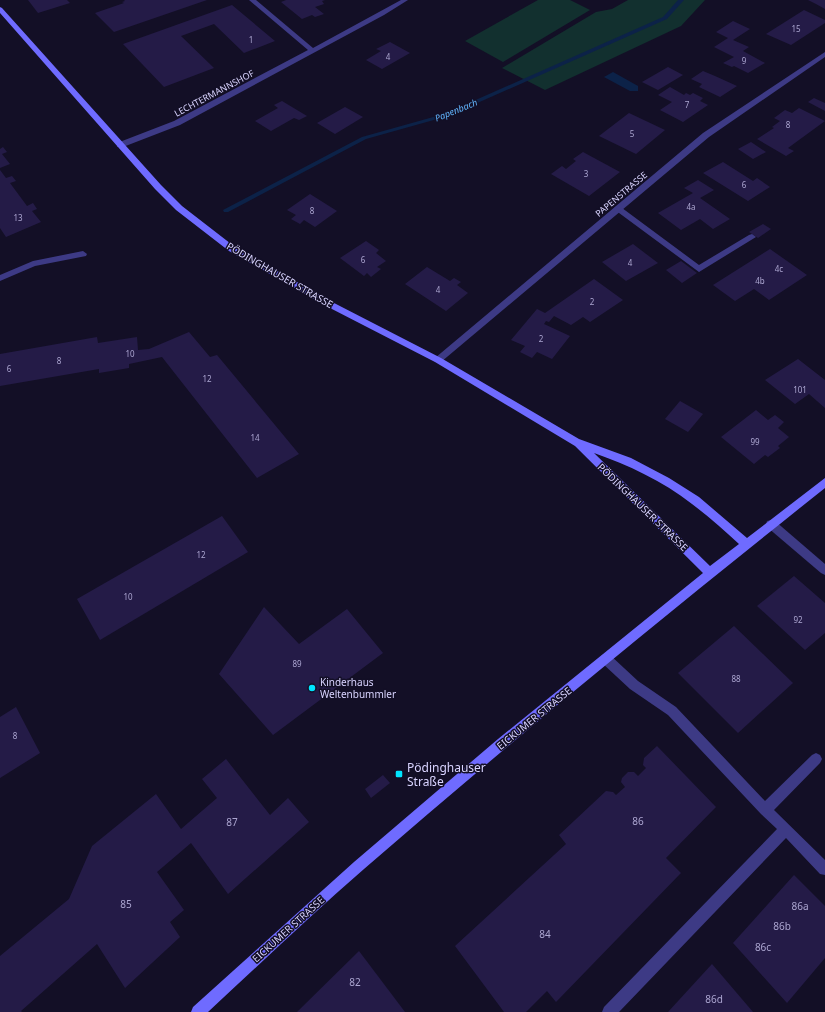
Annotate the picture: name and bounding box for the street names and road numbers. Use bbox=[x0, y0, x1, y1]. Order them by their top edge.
street label: LECHTERMANNSHOF bbox=[172, 66, 256, 120]
street label: PAPENSTRASSE bbox=[592, 168, 650, 220]
street label: PÖDINGHAUSER STRASSE bbox=[224, 239, 336, 311]
street label: PÖDINGHAUSER STRASSE bbox=[595, 460, 691, 554]
street label: EICKUMER STRASSE bbox=[494, 683, 574, 753]
street label: EICKUMER STRASSE bbox=[249, 893, 327, 965]

